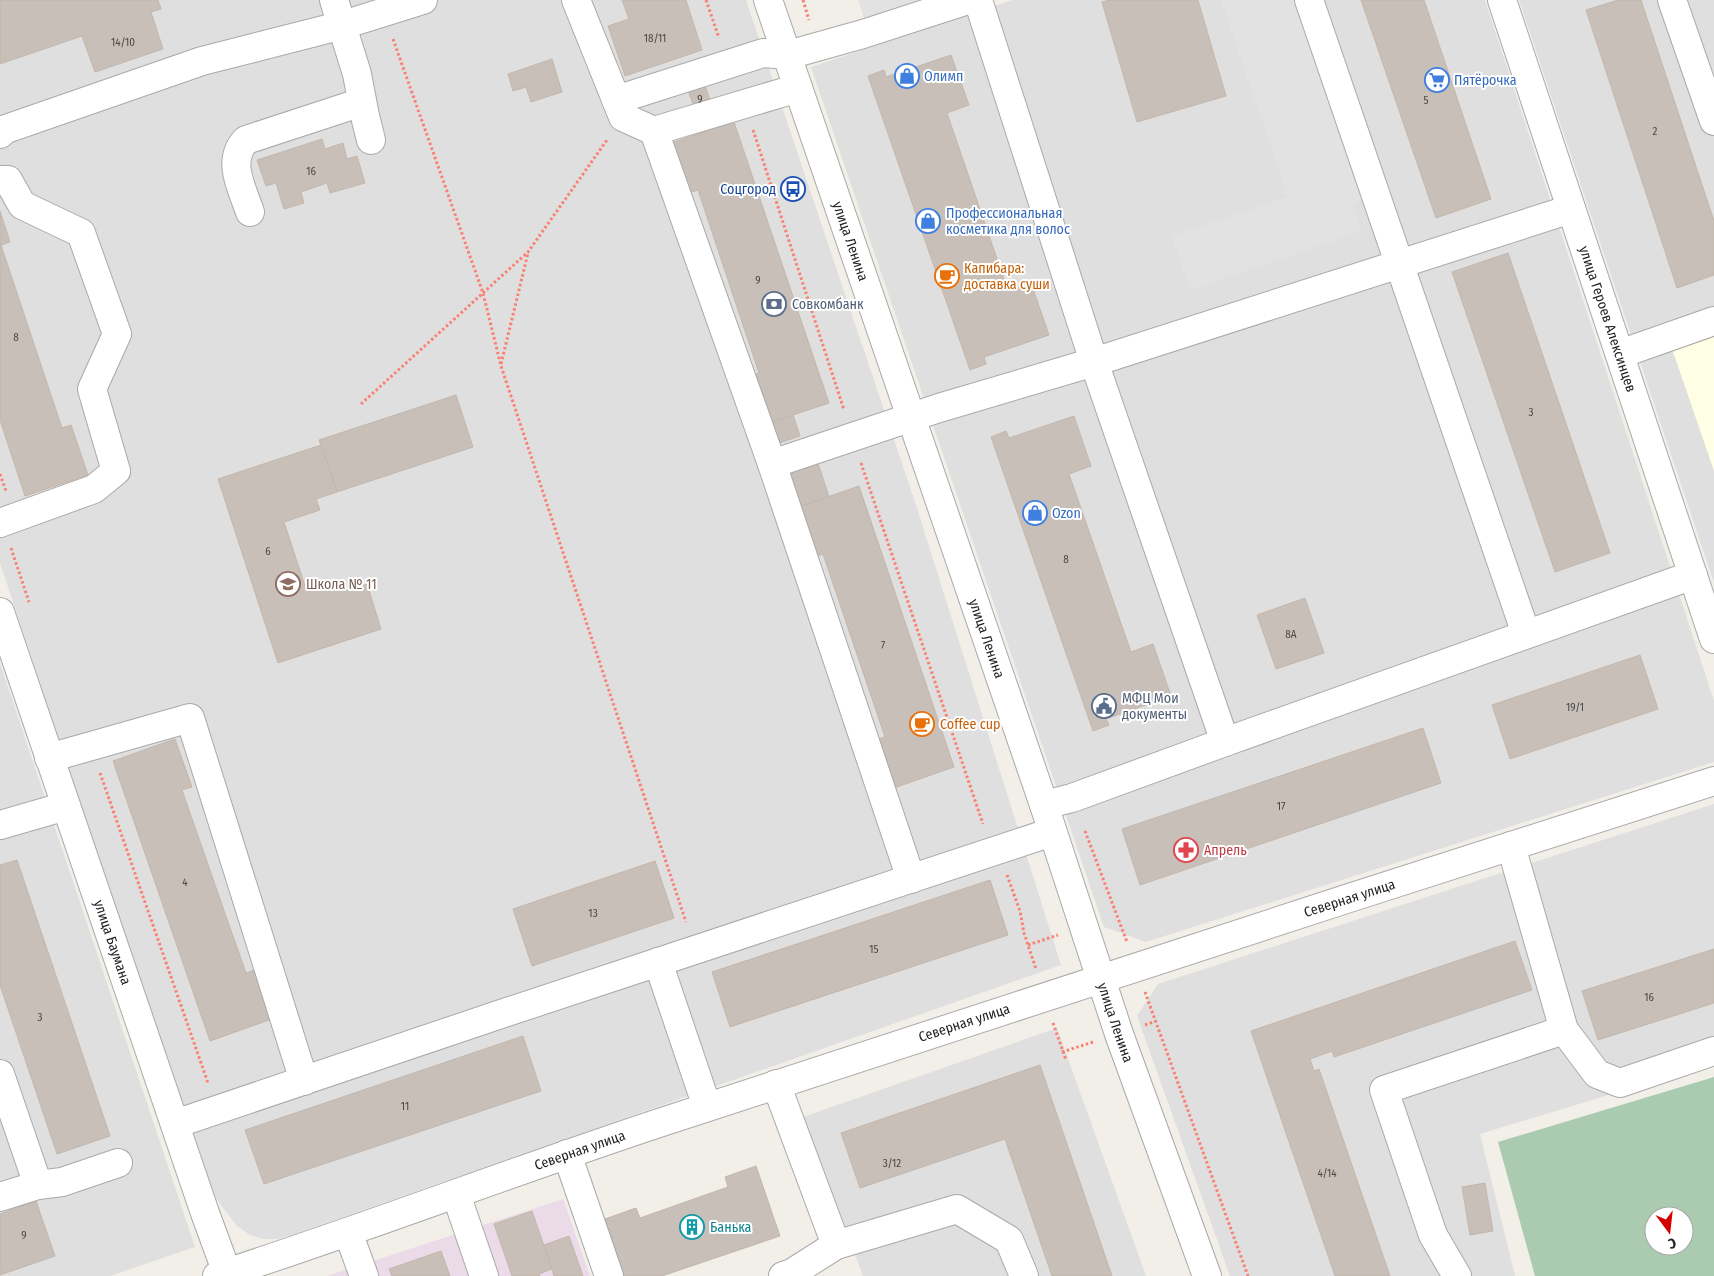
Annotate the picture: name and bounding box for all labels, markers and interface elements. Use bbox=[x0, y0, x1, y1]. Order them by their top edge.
house number: 18/11 bbox=[644, 32, 666, 45]
house number: 14/10 bbox=[111, 36, 135, 49]
shop icon: Олимп bbox=[894, 63, 920, 89]
supermarket icon: Пятёрочка bbox=[1424, 67, 1450, 93]
place label: Олимп bbox=[924, 68, 963, 85]
place label: Пятёрочка bbox=[1454, 72, 1517, 89]
house number: 9 bbox=[697, 93, 703, 106]
house number: 5 bbox=[1423, 94, 1429, 107]
house number: 2 bbox=[1653, 125, 1658, 138]
house number: 16 bbox=[306, 165, 316, 178]
bus stop icon: Соцгород bbox=[780, 176, 806, 202]
place label: Соцгород bbox=[720, 181, 776, 198]
street label: улица Ленина bbox=[829, 199, 872, 283]
place label: Профессиональная косметика для волос bbox=[946, 205, 1070, 238]
shop icon: Профессиональная косметика для волос bbox=[915, 208, 941, 234]
street label: улица Героев Алексинцев bbox=[1576, 244, 1640, 394]
place label: Капибара: доставка суши bbox=[964, 260, 1050, 293]
cafe icon: Капибара: доставка суши bbox=[934, 263, 960, 289]
house number: 9 bbox=[755, 274, 761, 287]
bank icon: Совкомбанк bbox=[761, 291, 787, 317]
place label: Совкомбанк bbox=[792, 296, 864, 313]
house number: 8 bbox=[13, 331, 19, 344]
house number: 3 bbox=[1529, 406, 1534, 419]
shop icon: Ozon bbox=[1022, 500, 1048, 526]
place label: Ozon bbox=[1052, 505, 1081, 522]
house number: 6 bbox=[265, 545, 271, 558]
house number: 8 bbox=[1063, 553, 1069, 566]
school or university icon: Школа № 11 bbox=[275, 571, 301, 597]
place label: Школа № 11 bbox=[306, 576, 377, 593]
street label: улица Ленина bbox=[965, 597, 1008, 681]
house number: 8А bbox=[1285, 628, 1297, 641]
house number: 7 bbox=[881, 639, 886, 652]
place label: МФЦ Мои документы bbox=[1122, 690, 1187, 723]
public building icon: МФЦ Мои документы bbox=[1091, 693, 1117, 719]
house number: 19/1 bbox=[1566, 701, 1584, 714]
cafe icon: Coffee cup bbox=[909, 711, 935, 737]
place label: Coffee cup bbox=[940, 716, 1000, 733]
house number: 17 bbox=[1277, 800, 1286, 813]
pharmacy icon: Апрель bbox=[1173, 837, 1199, 863]
place label: Апрель bbox=[1204, 842, 1247, 859]
street label: Северная улица bbox=[1302, 875, 1397, 921]
house number: 4 bbox=[182, 876, 188, 889]
street label: улица Баумана bbox=[90, 898, 135, 987]
house number: 13 bbox=[588, 907, 598, 920]
house number: 15 bbox=[869, 943, 879, 956]
street label: улица Ленина bbox=[1094, 981, 1137, 1065]
house number: 16 bbox=[1644, 991, 1654, 1004]
street label: Северная улица bbox=[916, 1000, 1012, 1045]
house number: 3 bbox=[38, 1011, 43, 1024]
house number: 11 bbox=[401, 1100, 409, 1113]
street label: Северная улица bbox=[532, 1126, 627, 1174]
house number: 3/12 bbox=[883, 1157, 901, 1170]
house number: 4/14 bbox=[1317, 1167, 1337, 1180]
north arrow bbox=[1644, 1206, 1694, 1256]
building icon: Банька bbox=[679, 1214, 705, 1240]
place label: Банька bbox=[710, 1219, 752, 1236]
house number: 9 bbox=[21, 1229, 27, 1242]
text: С bbox=[1666, 1234, 1678, 1252]

